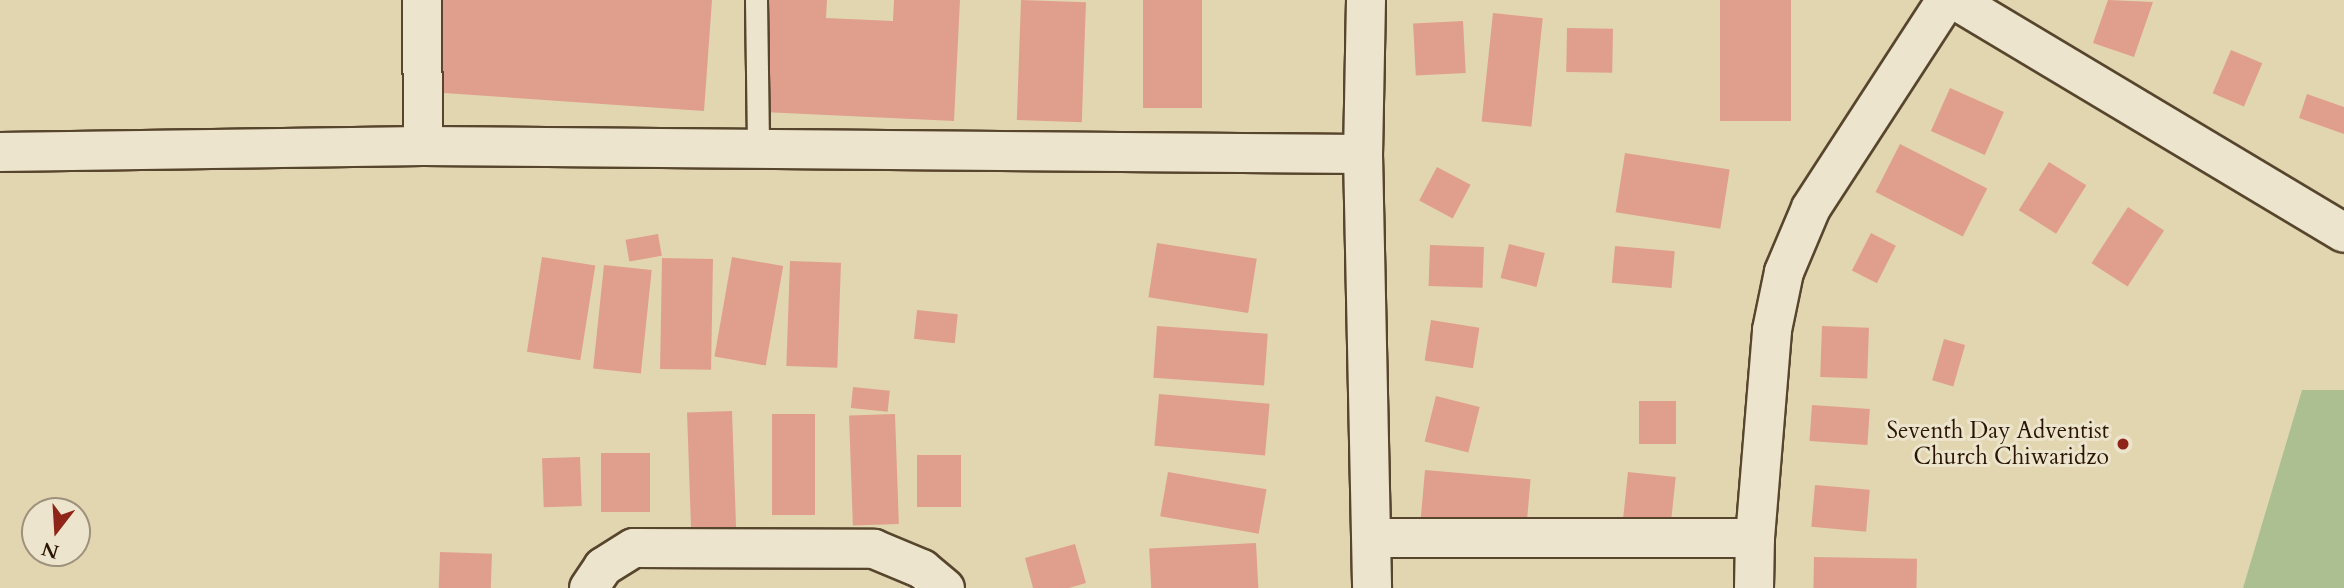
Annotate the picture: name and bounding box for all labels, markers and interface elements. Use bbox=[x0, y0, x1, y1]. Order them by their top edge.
place label: Seventh Day Adventist Church Chiwaridzo bbox=[1886, 417, 2109, 471]
marker: Seventh Day Adventist Church Chiwaridzo bbox=[2115, 436, 2131, 452]
north arrow bbox=[21, 497, 91, 567]
text: N bbox=[39, 535, 62, 565]

